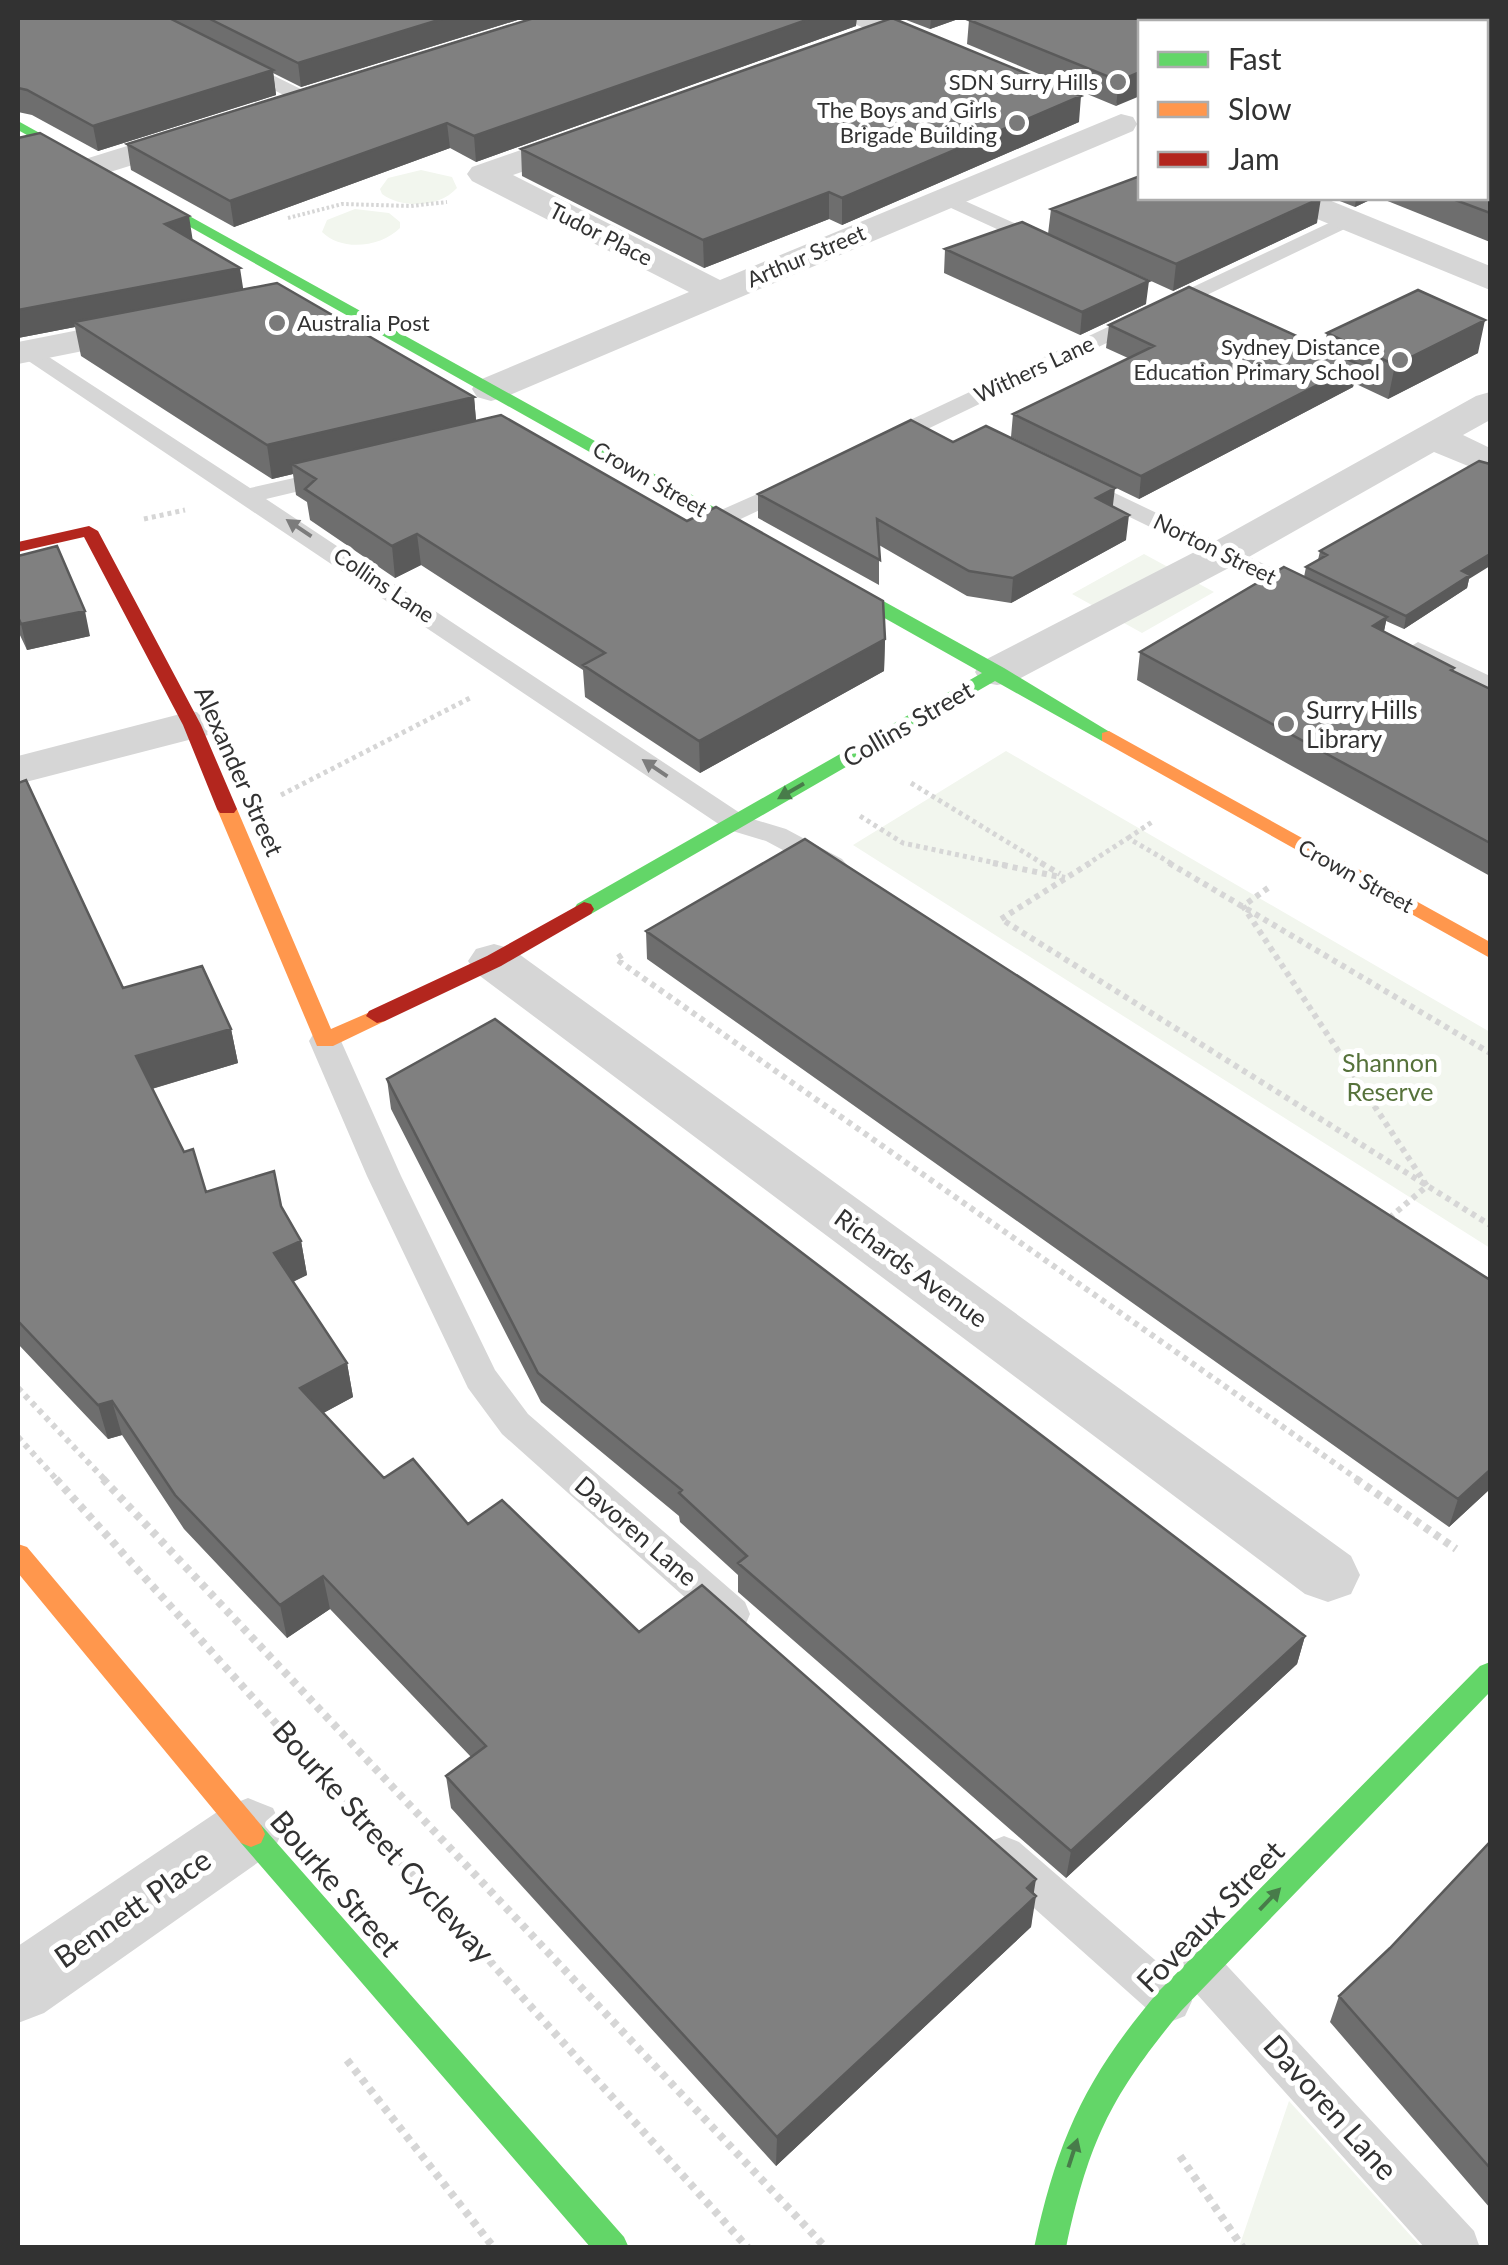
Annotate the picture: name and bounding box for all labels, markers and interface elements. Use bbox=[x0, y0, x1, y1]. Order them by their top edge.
legend bbox=[1138, 20, 1488, 200]
text: Fast bbox=[1228, 40, 1282, 76]
place label: SDN Surry Hills bbox=[949, 68, 1098, 95]
marker: SDN Surry Hills bbox=[1107, 71, 1129, 93]
text: Slow bbox=[1228, 90, 1292, 126]
place label: The Boys and Girls Brigade Building bbox=[817, 96, 997, 148]
marker: The Boys and Girls Brigade Building bbox=[1006, 112, 1028, 134]
text: Jam bbox=[1228, 140, 1280, 176]
street label: Tudor Place bbox=[545, 196, 657, 271]
street label: Arthur Street bbox=[742, 218, 869, 293]
place label: Australia Post bbox=[297, 309, 430, 336]
marker: Australia Post bbox=[266, 312, 288, 334]
street label: Withers Lane bbox=[970, 329, 1098, 408]
place label: Sydney Distance Education Primary School bbox=[1133, 333, 1380, 385]
marker: Sydney Distance Education Primary School bbox=[1389, 349, 1411, 371]
street label: Crown Street bbox=[588, 435, 712, 522]
street label: Norton Street bbox=[1149, 507, 1281, 590]
one-way arrow bbox=[285, 519, 312, 538]
street label: Collins Lane bbox=[329, 541, 440, 628]
street label: Collins Street bbox=[837, 674, 978, 772]
street label: Alexander Street bbox=[189, 681, 291, 860]
place label: Surry Hills Library bbox=[1306, 694, 1418, 753]
marker: Surry Hills Library bbox=[1275, 713, 1297, 735]
one-way arrow bbox=[642, 760, 669, 778]
one-way arrow bbox=[777, 782, 805, 799]
street label: Crown Street bbox=[1294, 833, 1419, 918]
park label: Shannon Reserve bbox=[1342, 1047, 1438, 1106]
street label: Richards Avenue bbox=[829, 1202, 994, 1333]
street label: Davoren Lane bbox=[569, 1469, 704, 1591]
street label: Bourke Street Cycleway bbox=[265, 1713, 501, 1971]
street label: Bourke Street bbox=[262, 1804, 408, 1964]
street label: Foveaux Street bbox=[1128, 1832, 1291, 1999]
street label: Bennett Place bbox=[47, 1840, 217, 1974]
one-way arrow bbox=[1258, 1888, 1282, 1912]
street label: Davoren Lane bbox=[1257, 2027, 1406, 2187]
one-way arrow bbox=[1067, 2138, 1082, 2168]

